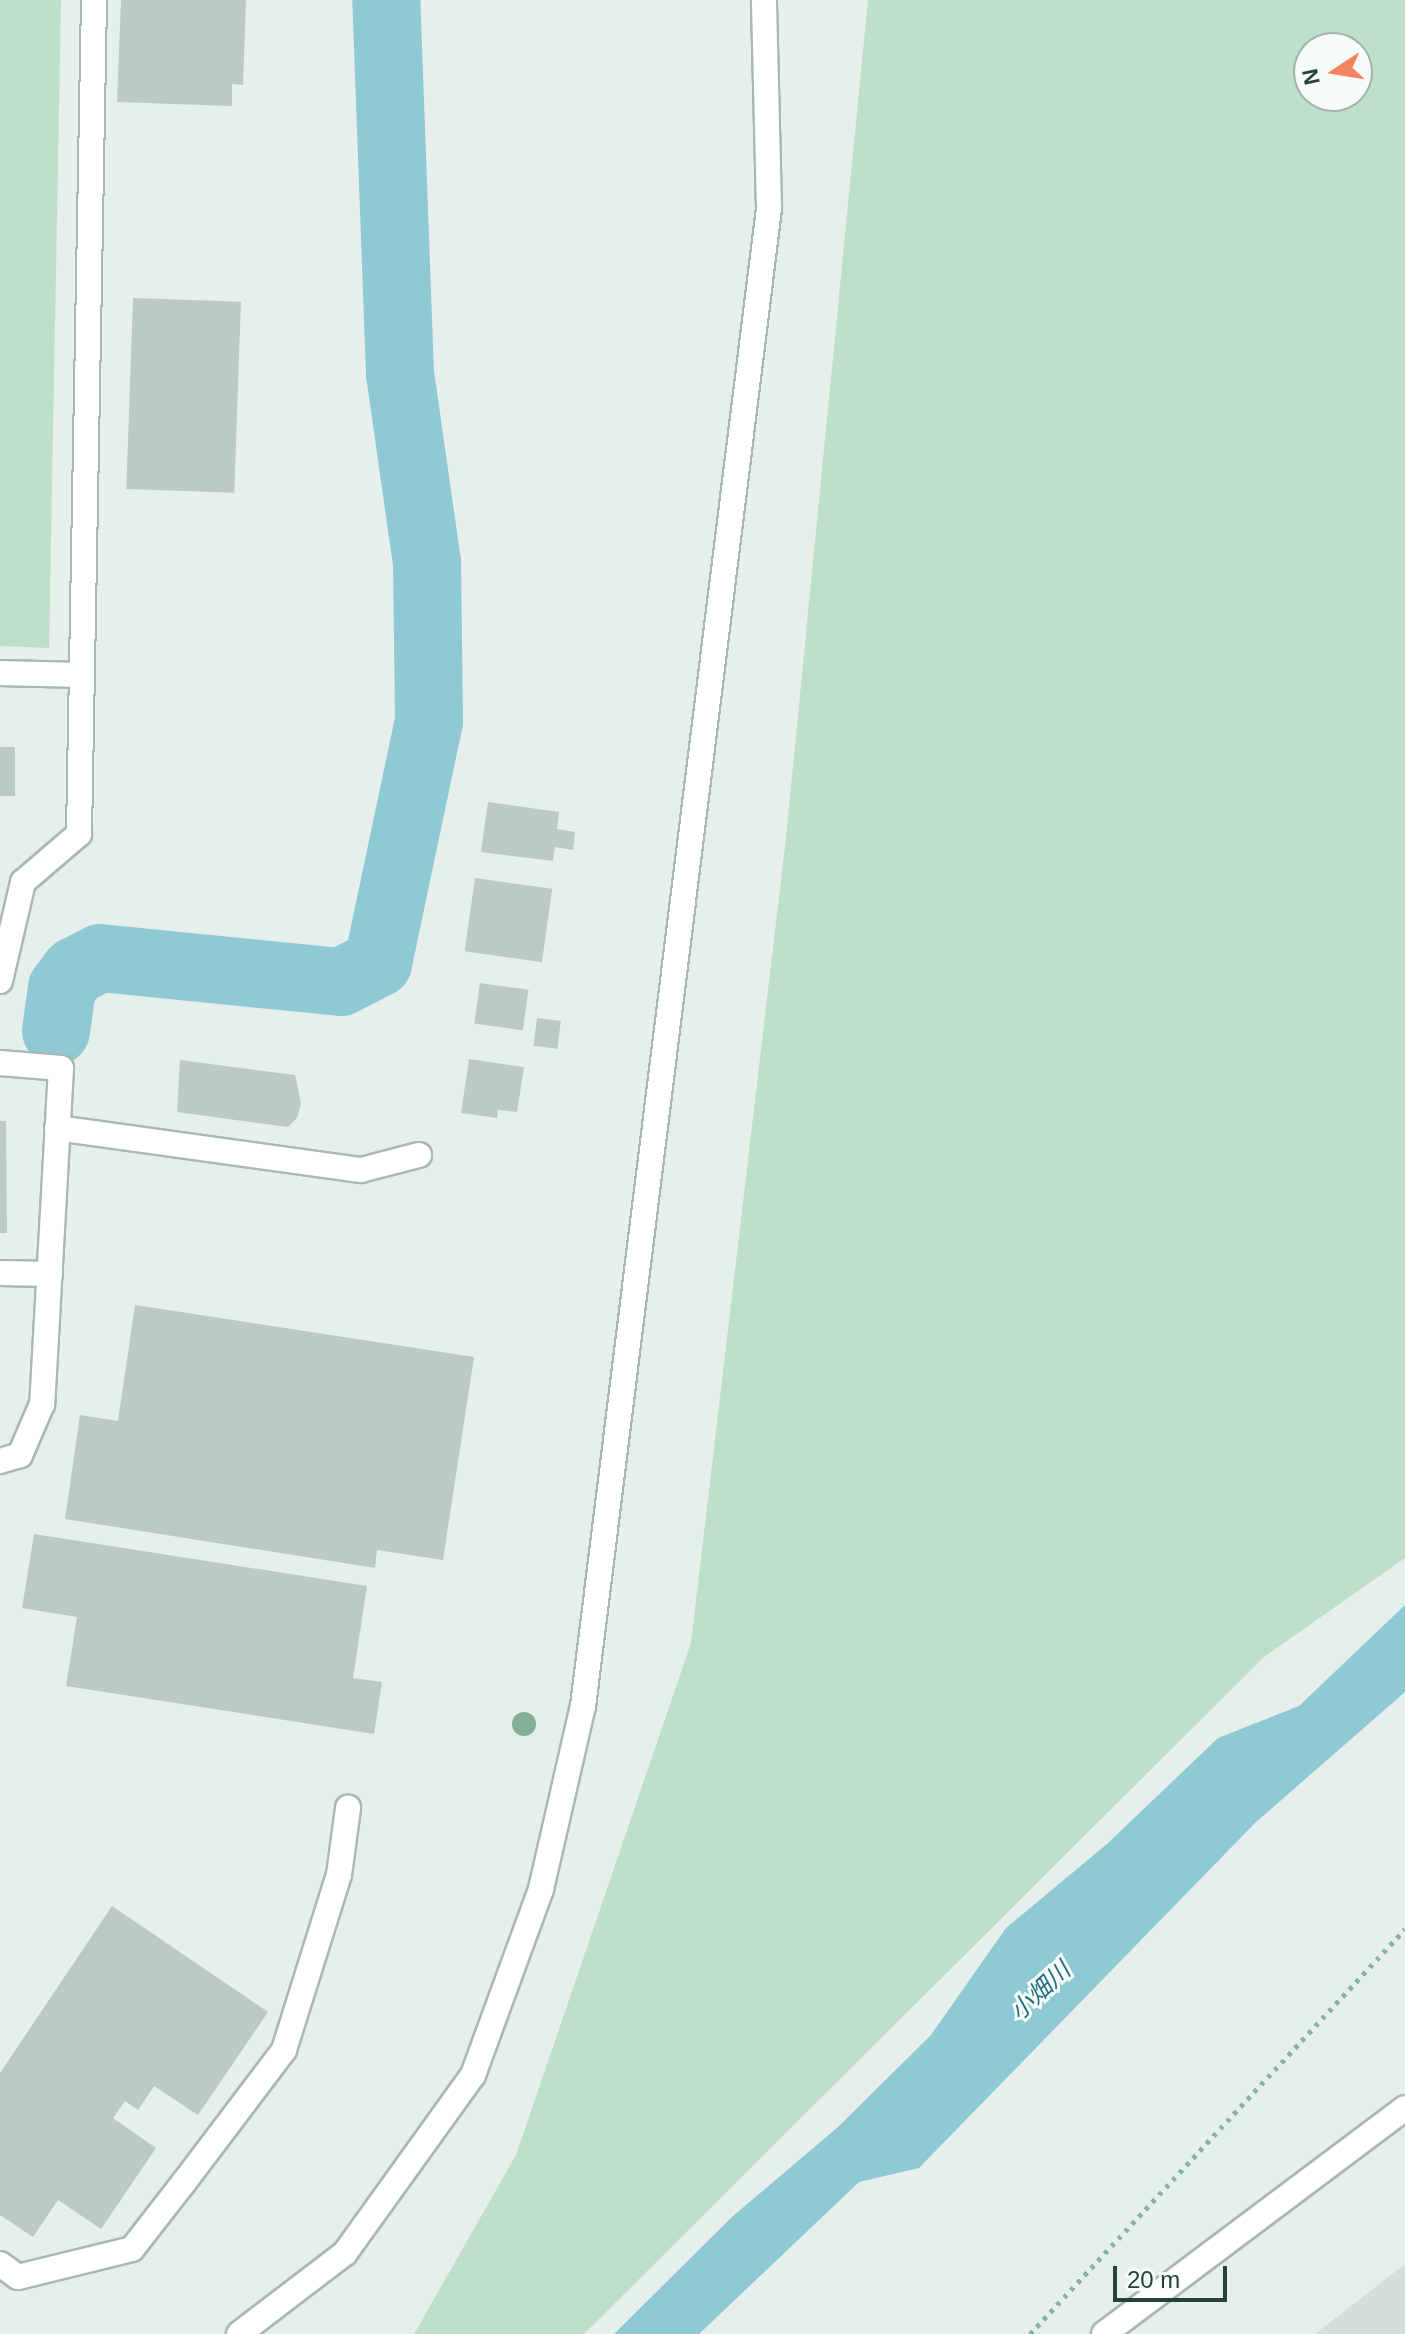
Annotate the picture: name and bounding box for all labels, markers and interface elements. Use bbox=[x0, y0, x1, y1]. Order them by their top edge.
north arrow bbox=[1293, 32, 1373, 112]
text: N bbox=[1297, 66, 1325, 87]
water label: 小畑川 bbox=[1004, 1956, 1076, 2026]
scale bar bbox=[1117, 2250, 1231, 2300]
text: 20 m bbox=[1127, 2266, 1180, 2293]

